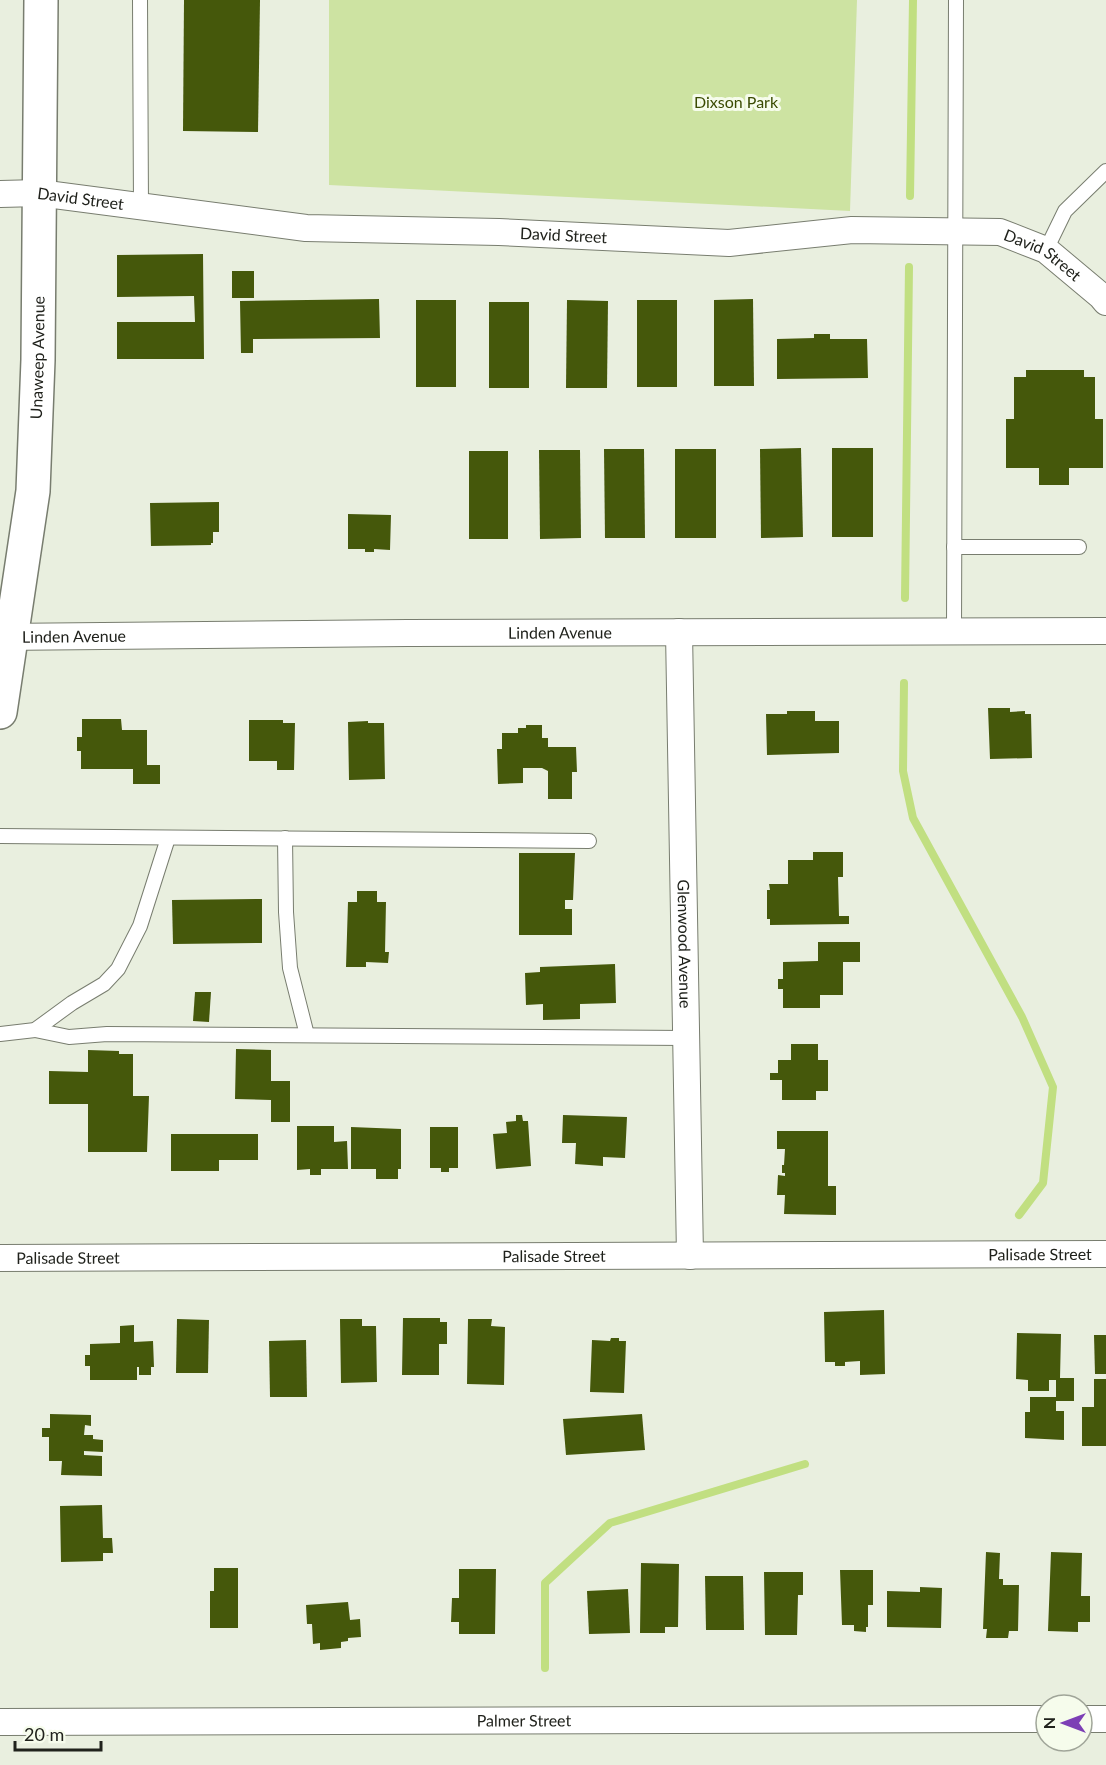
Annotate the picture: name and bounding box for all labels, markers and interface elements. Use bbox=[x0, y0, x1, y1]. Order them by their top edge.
park label: Dixson Park bbox=[694, 92, 779, 111]
street label: David Street bbox=[36, 183, 125, 213]
street label: David Street bbox=[520, 223, 608, 246]
street label: David Street bbox=[1001, 225, 1085, 285]
street label: Unaweep Avenue bbox=[26, 296, 48, 419]
street label: Linden Avenue bbox=[508, 622, 612, 642]
street label: Linden Avenue bbox=[22, 626, 126, 646]
street label: Glenwood Avenue bbox=[674, 879, 696, 1009]
street label: Palisade Street bbox=[988, 1244, 1092, 1263]
street label: Palisade Street bbox=[502, 1246, 606, 1265]
street label: Palisade Street bbox=[16, 1248, 120, 1267]
north arrow bbox=[1034, 1693, 1094, 1753]
street label: Palmer Street bbox=[477, 1710, 572, 1730]
scale bar bbox=[15, 1714, 100, 1752]
text: N bbox=[1039, 1717, 1058, 1729]
text: 20 m bbox=[24, 1723, 64, 1745]

